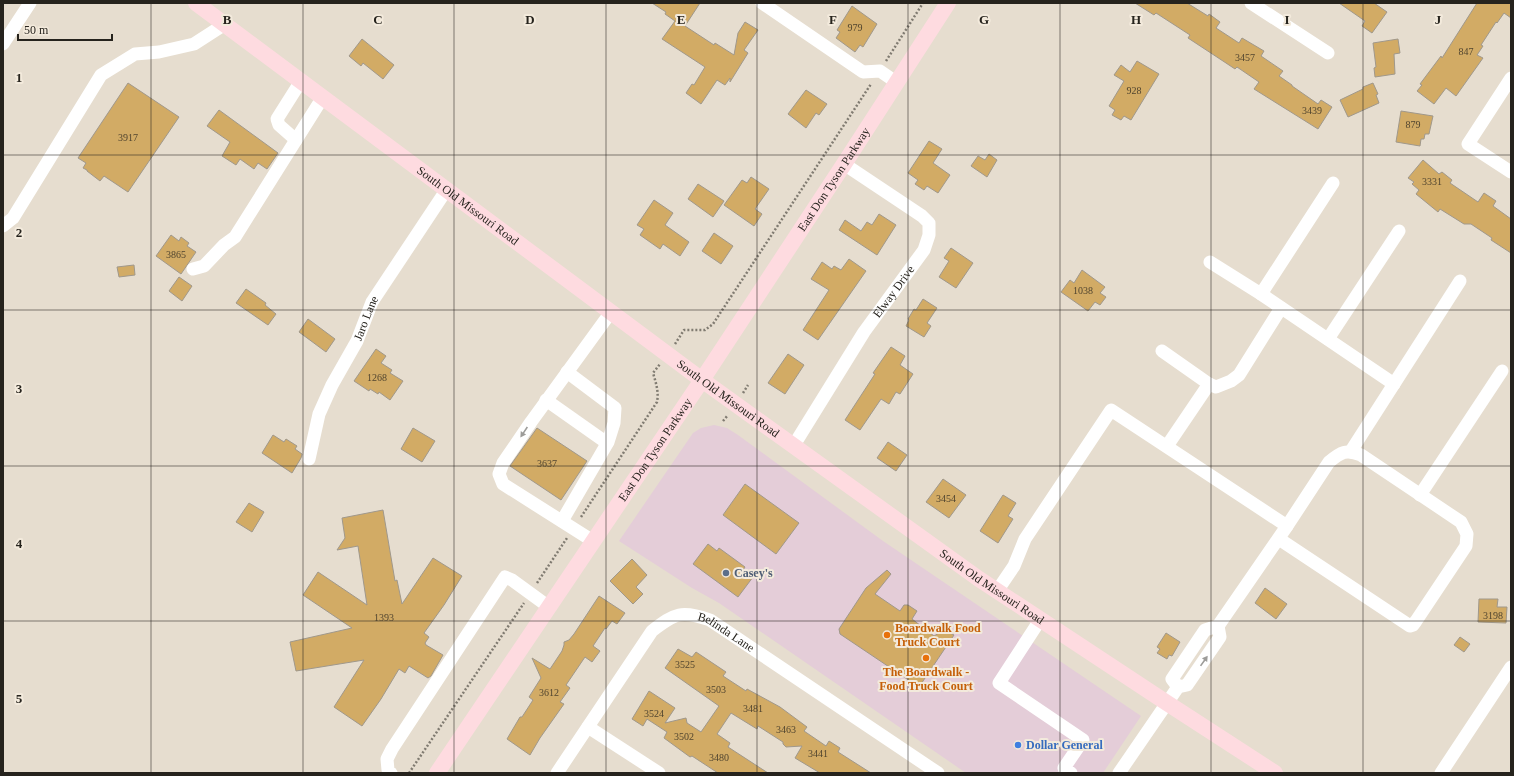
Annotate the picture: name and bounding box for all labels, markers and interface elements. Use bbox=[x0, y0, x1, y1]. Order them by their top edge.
text: B bbox=[223, 12, 232, 27]
text: C bbox=[373, 12, 383, 27]
text: D bbox=[525, 12, 535, 27]
text: E bbox=[677, 12, 685, 27]
text: F bbox=[829, 12, 837, 27]
text: G bbox=[979, 12, 989, 27]
text: H bbox=[1131, 12, 1141, 27]
text: I bbox=[1284, 12, 1290, 27]
text: J bbox=[1435, 12, 1442, 27]
scale bar bbox=[18, 16, 112, 42]
house number: 979 bbox=[848, 22, 863, 33]
text: 50 m bbox=[24, 23, 49, 37]
house number: 847 bbox=[1459, 46, 1474, 57]
house number: 3457 bbox=[1235, 52, 1255, 63]
text: 1 bbox=[16, 70, 22, 85]
house number: 928 bbox=[1127, 85, 1142, 96]
house number: 3439 bbox=[1302, 105, 1322, 116]
house number: 879 bbox=[1406, 119, 1421, 130]
street label: East Don Tyson Parkway bbox=[795, 125, 873, 234]
house number: 3917 bbox=[118, 132, 138, 143]
street label: South Old Missouri Road bbox=[414, 163, 521, 248]
house number: 3331 bbox=[1422, 176, 1442, 187]
text: 2 bbox=[16, 225, 22, 240]
house number: 3865 bbox=[166, 249, 186, 260]
street label: Elway Drive bbox=[870, 263, 917, 320]
house number: 1038 bbox=[1073, 285, 1093, 296]
street label: Jaro Lane bbox=[351, 293, 381, 343]
street label: South Old Missouri Road bbox=[674, 357, 782, 440]
house number: 1268 bbox=[367, 372, 387, 383]
text: 3 bbox=[16, 381, 23, 396]
street label: East Don Tyson Parkway bbox=[615, 395, 695, 504]
one-way arrow bbox=[520, 427, 528, 437]
house number: 3637 bbox=[537, 458, 557, 469]
house number: 3454 bbox=[936, 493, 956, 504]
text: 4 bbox=[16, 536, 23, 551]
street label: South Old Missouri Road bbox=[937, 546, 1047, 627]
place label: Casey's bbox=[734, 566, 773, 580]
marker: Casey's bbox=[721, 568, 731, 578]
street label: Belinda Lane bbox=[696, 609, 757, 655]
house number: 3198 bbox=[1483, 610, 1503, 621]
house number: 1393 bbox=[374, 612, 394, 623]
place label: Boardwalk Food Truck Court bbox=[895, 621, 981, 649]
marker: Boardwalk Food Truck Court bbox=[882, 630, 892, 640]
marker: The Boardwalk - Food Truck Court bbox=[921, 653, 931, 663]
one-way arrow bbox=[1200, 655, 1208, 666]
house number: 3525 bbox=[675, 659, 695, 670]
place label: The Boardwalk - Food Truck Court bbox=[879, 665, 973, 693]
house number: 3503 bbox=[706, 684, 726, 695]
house number: 3612 bbox=[539, 687, 559, 698]
text: 5 bbox=[16, 691, 23, 706]
house number: 3481 bbox=[743, 703, 763, 714]
house number: 3524 bbox=[644, 708, 664, 719]
house number: 3463 bbox=[776, 724, 796, 735]
house number: 3502 bbox=[674, 731, 694, 742]
place label: Dollar General bbox=[1026, 738, 1103, 752]
marker: Dollar General bbox=[1013, 740, 1023, 750]
house number: 3441 bbox=[808, 748, 828, 759]
house number: 3480 bbox=[709, 752, 729, 763]

